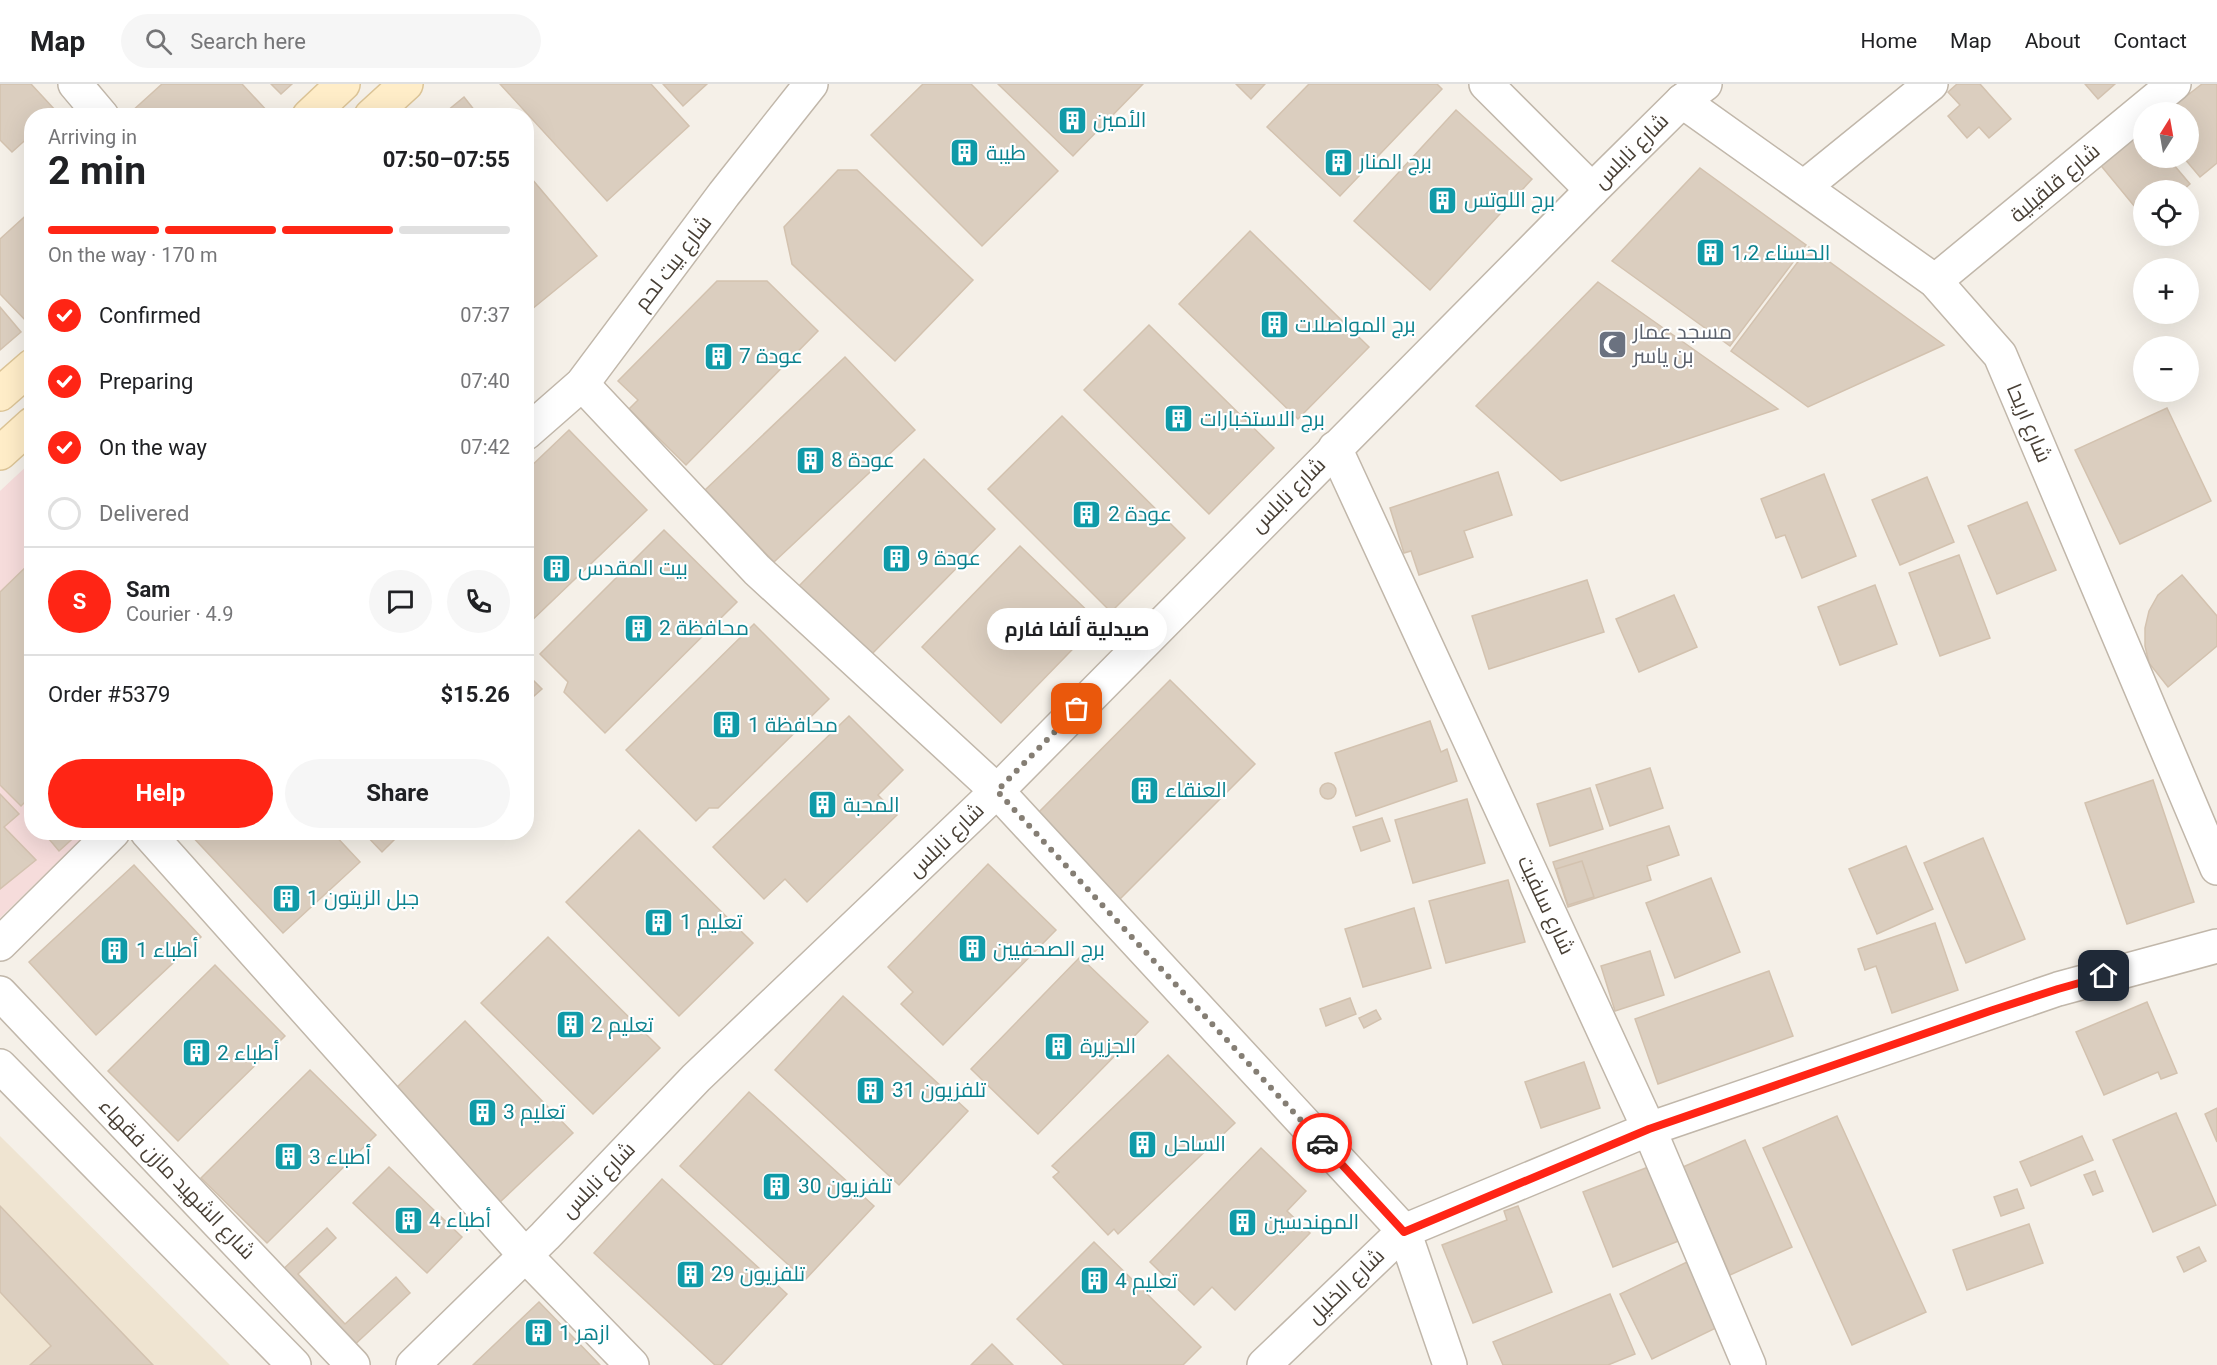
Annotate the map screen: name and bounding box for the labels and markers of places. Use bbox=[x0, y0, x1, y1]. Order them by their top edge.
building icon: الأمين bbox=[1056, 104, 1088, 136]
place label: الأمين bbox=[1093, 108, 1147, 133]
building icon: طيبة bbox=[949, 137, 981, 169]
place label: طيبة bbox=[986, 141, 1026, 165]
building icon: برج المنار bbox=[1322, 146, 1354, 178]
place label: برج المنار bbox=[1358, 150, 1432, 176]
building icon: برج اللوتس bbox=[1427, 184, 1459, 216]
place label: برج اللوتس bbox=[1464, 188, 1555, 214]
building icon: الحسناء 1،2 bbox=[1694, 237, 1726, 269]
place label: الحسناء 1،2 bbox=[1731, 241, 1830, 265]
building icon: برج المواصلات bbox=[1258, 309, 1290, 341]
place label: برج المواصلات bbox=[1295, 313, 1416, 339]
place label: مسجد عمار بن ياسر bbox=[1632, 320, 1732, 369]
mosque icon: مسجد عمار بن ياسر bbox=[1596, 328, 1628, 360]
building icon: عودة 7 bbox=[702, 340, 734, 372]
place label: عودة 7 bbox=[739, 344, 803, 368]
building icon: برج الاستخبارات bbox=[1163, 403, 1195, 435]
place label: برج الاستخبارات bbox=[1200, 407, 1325, 433]
building icon: عودة 8 bbox=[794, 444, 826, 476]
place label: عودة 8 bbox=[831, 448, 895, 472]
building icon: عودة 2 bbox=[1071, 498, 1103, 530]
place label: عودة 2 bbox=[1108, 502, 1172, 526]
building icon: عودة 9 bbox=[880, 542, 912, 574]
place label: عودة 9 bbox=[917, 546, 981, 570]
building icon: بيت المقدس bbox=[541, 552, 573, 584]
place label: بيت المقدس bbox=[578, 556, 688, 581]
callout: صيدلية ألفا فارم bbox=[987, 607, 1167, 649]
building icon: محافظة 2 bbox=[622, 612, 654, 644]
place label: محافظة 2 bbox=[659, 616, 749, 640]
pin bbox=[1051, 683, 1102, 734]
building icon: محافظة 1 bbox=[711, 709, 743, 741]
place label: محافظة 1 bbox=[748, 713, 838, 737]
building icon: العنقاء bbox=[1128, 774, 1160, 806]
place label: العنقاء bbox=[1165, 778, 1227, 802]
building icon: المحبة bbox=[806, 789, 838, 821]
place label: المحبة bbox=[843, 793, 900, 817]
building icon: جبل الزيتون 1 bbox=[270, 882, 302, 914]
place label: جبل الزيتون 1 bbox=[307, 886, 419, 911]
building icon: تعليم 1 bbox=[643, 906, 675, 938]
place label: تعليم 1 bbox=[680, 910, 743, 936]
building icon: برج الصحفيين bbox=[956, 933, 988, 965]
building icon: أطباء 1 bbox=[99, 934, 131, 966]
place label: أطباء 1 bbox=[136, 937, 198, 962]
place label: برج الصحفيين bbox=[993, 937, 1105, 963]
pin bbox=[2078, 950, 2129, 1001]
building icon: تعليم 2 bbox=[554, 1009, 586, 1041]
place label: تعليم 2 bbox=[591, 1013, 654, 1039]
building icon: الجزيرة bbox=[1043, 1030, 1075, 1062]
place label: الجزيرة bbox=[1080, 1034, 1136, 1058]
building icon: أطباء 2 bbox=[180, 1037, 212, 1069]
place label: أطباء 2 bbox=[217, 1040, 279, 1065]
building icon: تلفزيون 31 bbox=[855, 1074, 887, 1106]
place label: تلفزيون 31 bbox=[892, 1078, 986, 1103]
building icon: تعليم 3 bbox=[466, 1096, 498, 1128]
place label: تعليم 3 bbox=[503, 1100, 566, 1126]
building icon: الساحل bbox=[1127, 1128, 1159, 1160]
place label: الساحل bbox=[1164, 1132, 1226, 1157]
building icon: أطباء 3 bbox=[272, 1141, 304, 1173]
place label: أطباء 3 bbox=[309, 1144, 371, 1169]
building icon: تلفزيون 30 bbox=[761, 1170, 793, 1202]
place label: تلفزيون 30 bbox=[798, 1174, 892, 1199]
building icon: أطباء 4 bbox=[392, 1204, 424, 1236]
building icon: المهندسين bbox=[1227, 1206, 1259, 1238]
place label: أطباء 4 bbox=[429, 1207, 491, 1232]
place label: المهندسين bbox=[1264, 1210, 1359, 1235]
building icon: تلفزيون 29 bbox=[674, 1258, 706, 1290]
place label: تلفزيون 29 bbox=[711, 1262, 805, 1287]
building icon: تعليم 4 bbox=[1078, 1265, 1110, 1297]
place label: تعليم 4 bbox=[1115, 1269, 1178, 1295]
building icon: ازهر 1 bbox=[522, 1317, 554, 1349]
place label: ازهر 1 bbox=[559, 1321, 610, 1345]

